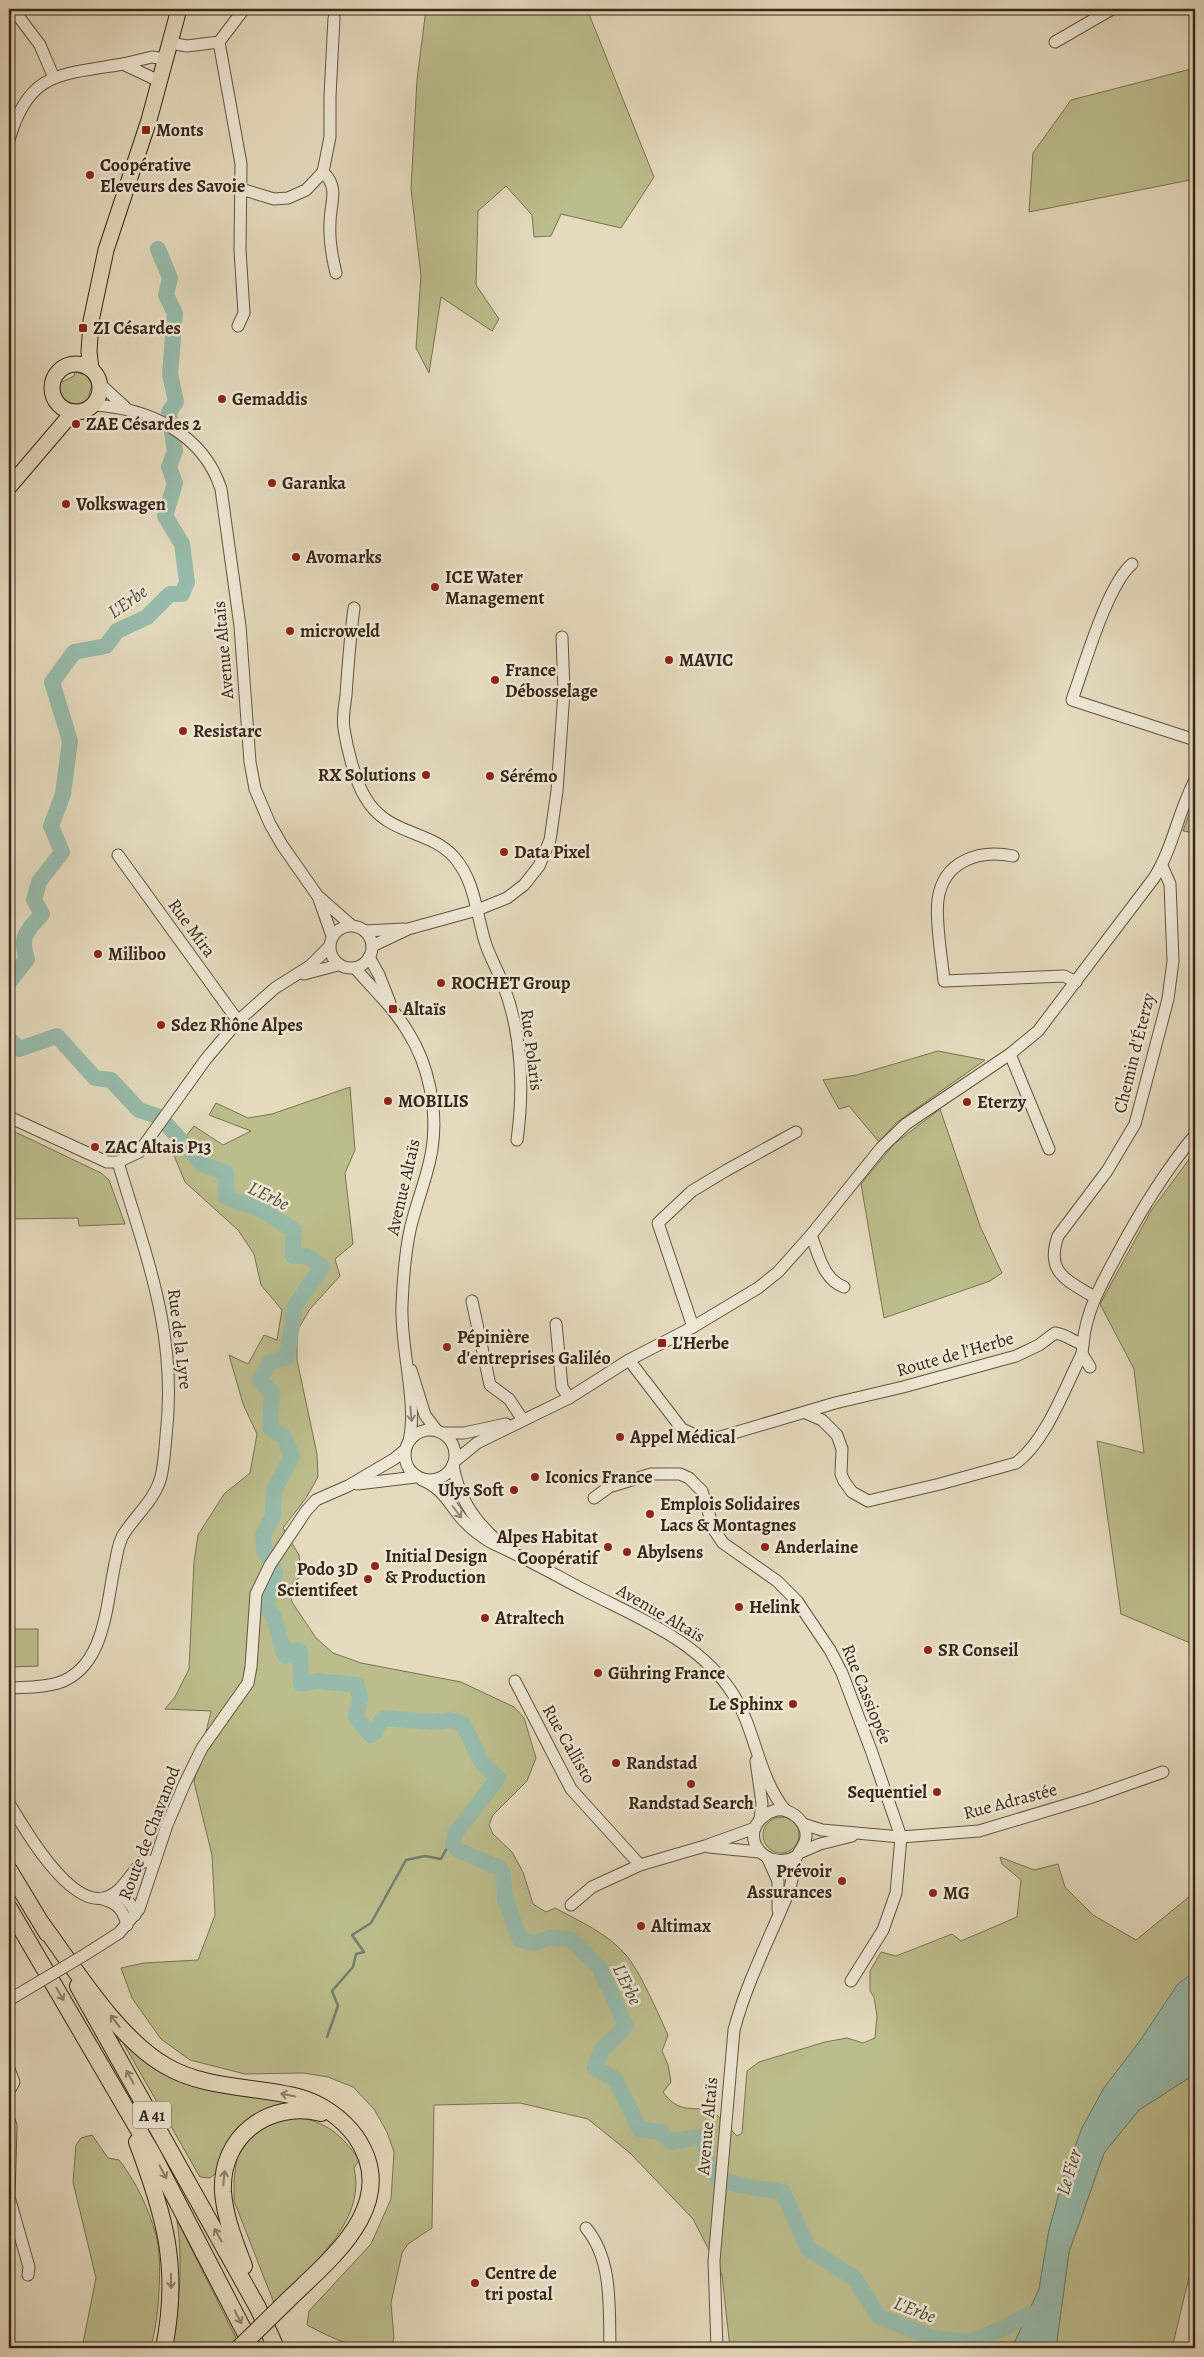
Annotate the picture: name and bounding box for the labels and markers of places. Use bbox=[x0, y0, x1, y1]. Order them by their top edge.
place label: Monts bbox=[156, 118, 204, 142]
marker: Monts bbox=[140, 124, 152, 136]
place label: Coopérative Eleveurs des Savoie bbox=[100, 153, 245, 198]
marker: Coopérative Eleveurs des Savoie bbox=[84, 169, 96, 181]
place label: ZI Césardes bbox=[93, 316, 181, 340]
marker: ZI Césardes bbox=[77, 322, 89, 334]
place label: Gemaddis bbox=[232, 387, 308, 411]
marker: Gemaddis bbox=[216, 393, 228, 405]
place label: ZAE Césardes 2 bbox=[86, 412, 201, 436]
marker: ZAE Césardes 2 bbox=[70, 418, 82, 430]
place label: Garanka bbox=[282, 471, 346, 495]
marker: Garanka bbox=[266, 477, 278, 489]
place label: Volkswagen bbox=[75, 492, 166, 516]
marker: Volkswagen bbox=[60, 498, 72, 510]
place label: Avomarks bbox=[305, 545, 382, 569]
marker: Avomarks bbox=[290, 551, 302, 563]
place label: ICE Water Management bbox=[445, 565, 544, 610]
marker: ICE Water Management bbox=[429, 581, 441, 593]
place label: microweld bbox=[300, 619, 380, 643]
marker: microweld bbox=[284, 625, 296, 637]
place label: MAVIC bbox=[679, 648, 733, 672]
marker: MAVIC bbox=[663, 654, 675, 666]
place label: France Débosselage bbox=[505, 658, 598, 703]
marker: France Débosselage bbox=[489, 674, 501, 686]
place label: Resistarc bbox=[193, 719, 262, 743]
marker: Resistarc bbox=[177, 725, 189, 737]
place label: RX Solutions bbox=[318, 763, 416, 787]
place label: Sérémo bbox=[500, 764, 558, 788]
marker: RX Solutions bbox=[420, 769, 432, 781]
marker: Sérémo bbox=[484, 770, 496, 782]
place label: Data Pixel bbox=[514, 840, 590, 864]
marker: Data Pixel bbox=[498, 846, 510, 858]
place label: Miliboo bbox=[108, 942, 166, 966]
marker: Miliboo bbox=[92, 948, 104, 960]
place label: ROCHET Group bbox=[451, 971, 571, 995]
marker: ROCHET Group bbox=[435, 977, 447, 989]
place label: Altaïs bbox=[402, 997, 446, 1021]
marker: Altaïs bbox=[387, 1003, 399, 1015]
place label: Sdez Rhône Alpes bbox=[171, 1013, 303, 1037]
marker: Sdez Rhône Alpes bbox=[155, 1019, 167, 1031]
place label: MOBILIS bbox=[398, 1089, 469, 1113]
place label: Eterzy bbox=[977, 1090, 1027, 1114]
marker: MOBILIS bbox=[382, 1095, 394, 1107]
marker: Eterzy bbox=[961, 1096, 973, 1108]
place label: ZAC Altais P13 bbox=[105, 1135, 212, 1159]
marker: ZAC Altais P13 bbox=[89, 1141, 101, 1153]
place label: Pépinière d'entreprises Galiléo bbox=[457, 1325, 611, 1370]
place label: L'Herbe bbox=[672, 1331, 729, 1355]
marker: L'Herbe bbox=[656, 1337, 668, 1349]
marker: Pépinière d'entreprises Galiléo bbox=[441, 1341, 453, 1353]
place label: Appel Médical bbox=[629, 1425, 736, 1449]
marker: Appel Médical bbox=[614, 1431, 626, 1443]
place label: Iconics France bbox=[545, 1465, 653, 1489]
marker: Iconics France bbox=[529, 1471, 541, 1483]
place label: Ulys Soft bbox=[438, 1478, 504, 1502]
marker: Ulys Soft bbox=[508, 1484, 520, 1496]
place label: Emplois Solidaires Lacs & Montagnes bbox=[660, 1492, 800, 1537]
marker: Emplois Solidaires Lacs & Montagnes bbox=[644, 1508, 656, 1520]
place label: Alpes Habitat Coopératif bbox=[496, 1525, 601, 1570]
place label: Anderlaine bbox=[774, 1535, 858, 1559]
place label: Abylsens bbox=[636, 1540, 703, 1564]
marker: Alpes Habitat Coopératif bbox=[602, 1541, 614, 1553]
marker: Anderlaine bbox=[759, 1541, 771, 1553]
place label: Initial Design & Production bbox=[385, 1544, 487, 1589]
marker: Abylsens bbox=[621, 1546, 633, 1558]
place label: Podo 3D Scientifeet bbox=[277, 1557, 358, 1602]
marker: Initial Design & Production bbox=[369, 1560, 381, 1572]
marker: Podo 3D Scientifeet bbox=[362, 1573, 374, 1585]
place label: Helink bbox=[749, 1595, 800, 1619]
marker: Helink bbox=[733, 1601, 745, 1613]
place label: Atraltech bbox=[494, 1606, 565, 1630]
marker: Atraltech bbox=[479, 1612, 491, 1624]
place label: SR Conseil bbox=[938, 1638, 1019, 1662]
marker: SR Conseil bbox=[922, 1644, 934, 1656]
place label: Gühring France bbox=[608, 1661, 725, 1685]
marker: Gühring France bbox=[592, 1667, 604, 1679]
place label: Le Sphinx bbox=[709, 1692, 783, 1716]
marker: Le Sphinx bbox=[787, 1698, 799, 1710]
place label: Randstad bbox=[626, 1751, 698, 1775]
marker: Randstad bbox=[610, 1757, 622, 1769]
marker: Randstad Search bbox=[685, 1778, 697, 1790]
place label: Sequentiel bbox=[847, 1780, 927, 1804]
marker: Sequentiel bbox=[931, 1786, 943, 1798]
place label: Randstad Search bbox=[628, 1791, 754, 1815]
place label: Prévoir Assurances bbox=[746, 1859, 833, 1904]
marker: Prévoir Assurances bbox=[836, 1875, 848, 1887]
place label: MG bbox=[943, 1881, 970, 1905]
marker: MG bbox=[927, 1887, 939, 1899]
place label: Altimax bbox=[650, 1914, 711, 1938]
marker: Altimax bbox=[635, 1920, 647, 1932]
place label: Centre de tri postal bbox=[485, 2261, 557, 2306]
marker: Centre de tri postal bbox=[469, 2277, 481, 2289]

